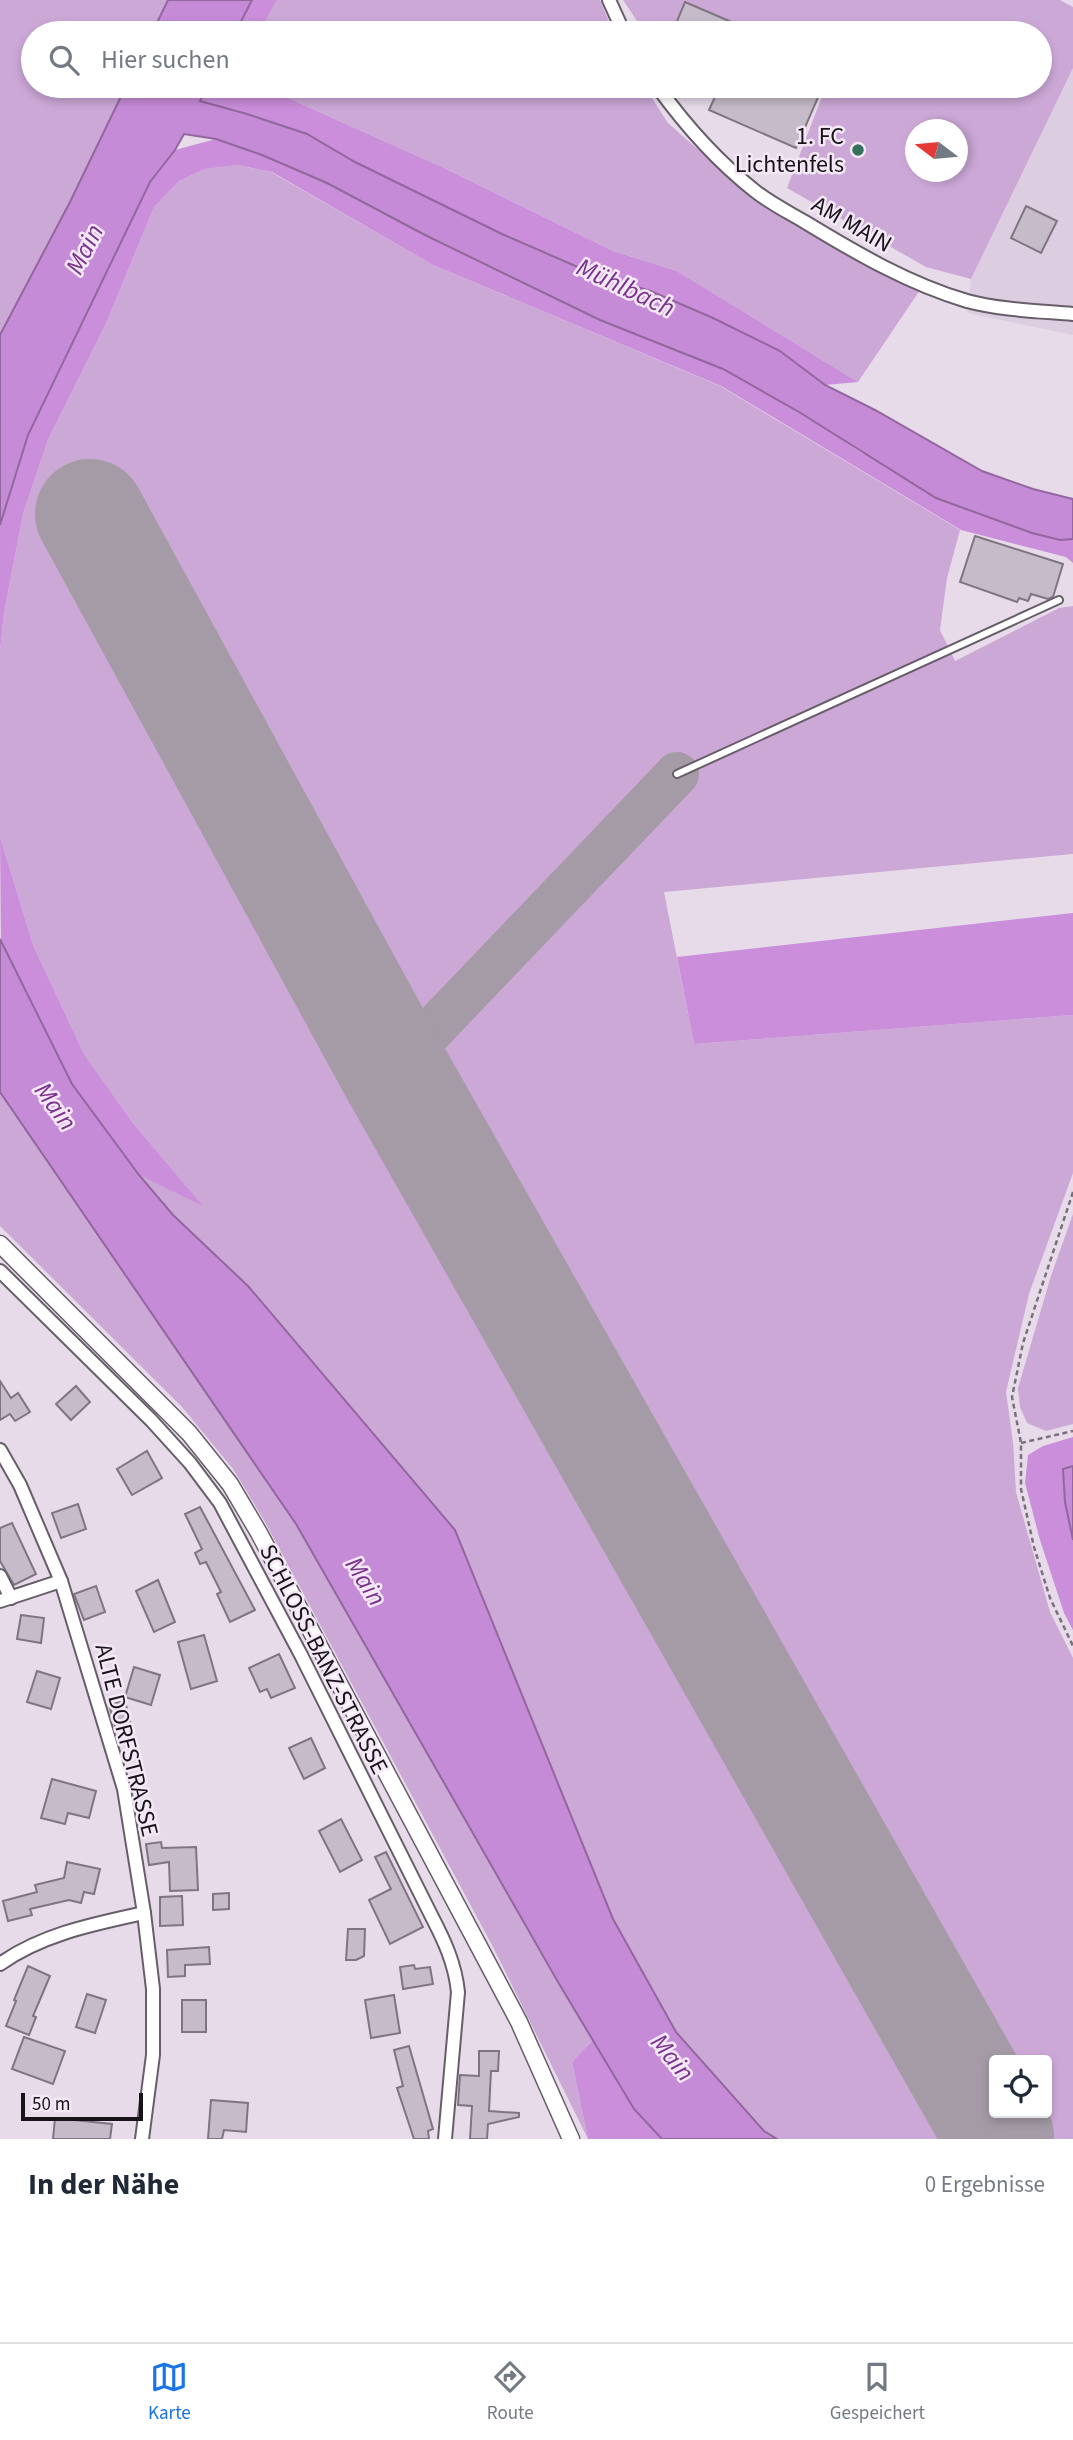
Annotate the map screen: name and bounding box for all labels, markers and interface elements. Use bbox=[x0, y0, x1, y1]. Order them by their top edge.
search box bbox=[21, 21, 1052, 98]
icon: search bbox=[45, 41, 83, 79]
text: Hier suchen bbox=[101, 41, 230, 78]
place label: 1. FC Lichtenfels bbox=[735, 119, 844, 182]
north arrow bbox=[905, 119, 968, 182]
marker: 1. FC Lichtenfels bbox=[850, 142, 866, 158]
street label: AM MAIN bbox=[805, 187, 898, 261]
water label: Main bbox=[56, 218, 113, 281]
water label: Mühlbach bbox=[571, 249, 681, 326]
water label: Main bbox=[25, 1074, 86, 1138]
street label: SCHLOSS-BANZ-STRASSE bbox=[250, 1538, 397, 1780]
water label: Main bbox=[336, 1549, 395, 1613]
street label: ALTE DORFSTRASSE bbox=[86, 1640, 167, 1840]
water label: Main bbox=[642, 2025, 703, 2089]
map controls bbox=[989, 2055, 1052, 2118]
button: locate bbox=[989, 2055, 1052, 2118]
scale bar bbox=[21, 2090, 144, 2122]
text: 50 m bbox=[32, 2091, 70, 2118]
text: In der Nähe bbox=[28, 2163, 179, 2206]
text: 0 Ergebnisse bbox=[925, 2168, 1045, 2201]
tab: Karte bbox=[148, 2358, 191, 2427]
tab: Route bbox=[487, 2358, 534, 2427]
tab: Gespeichert bbox=[830, 2358, 925, 2427]

